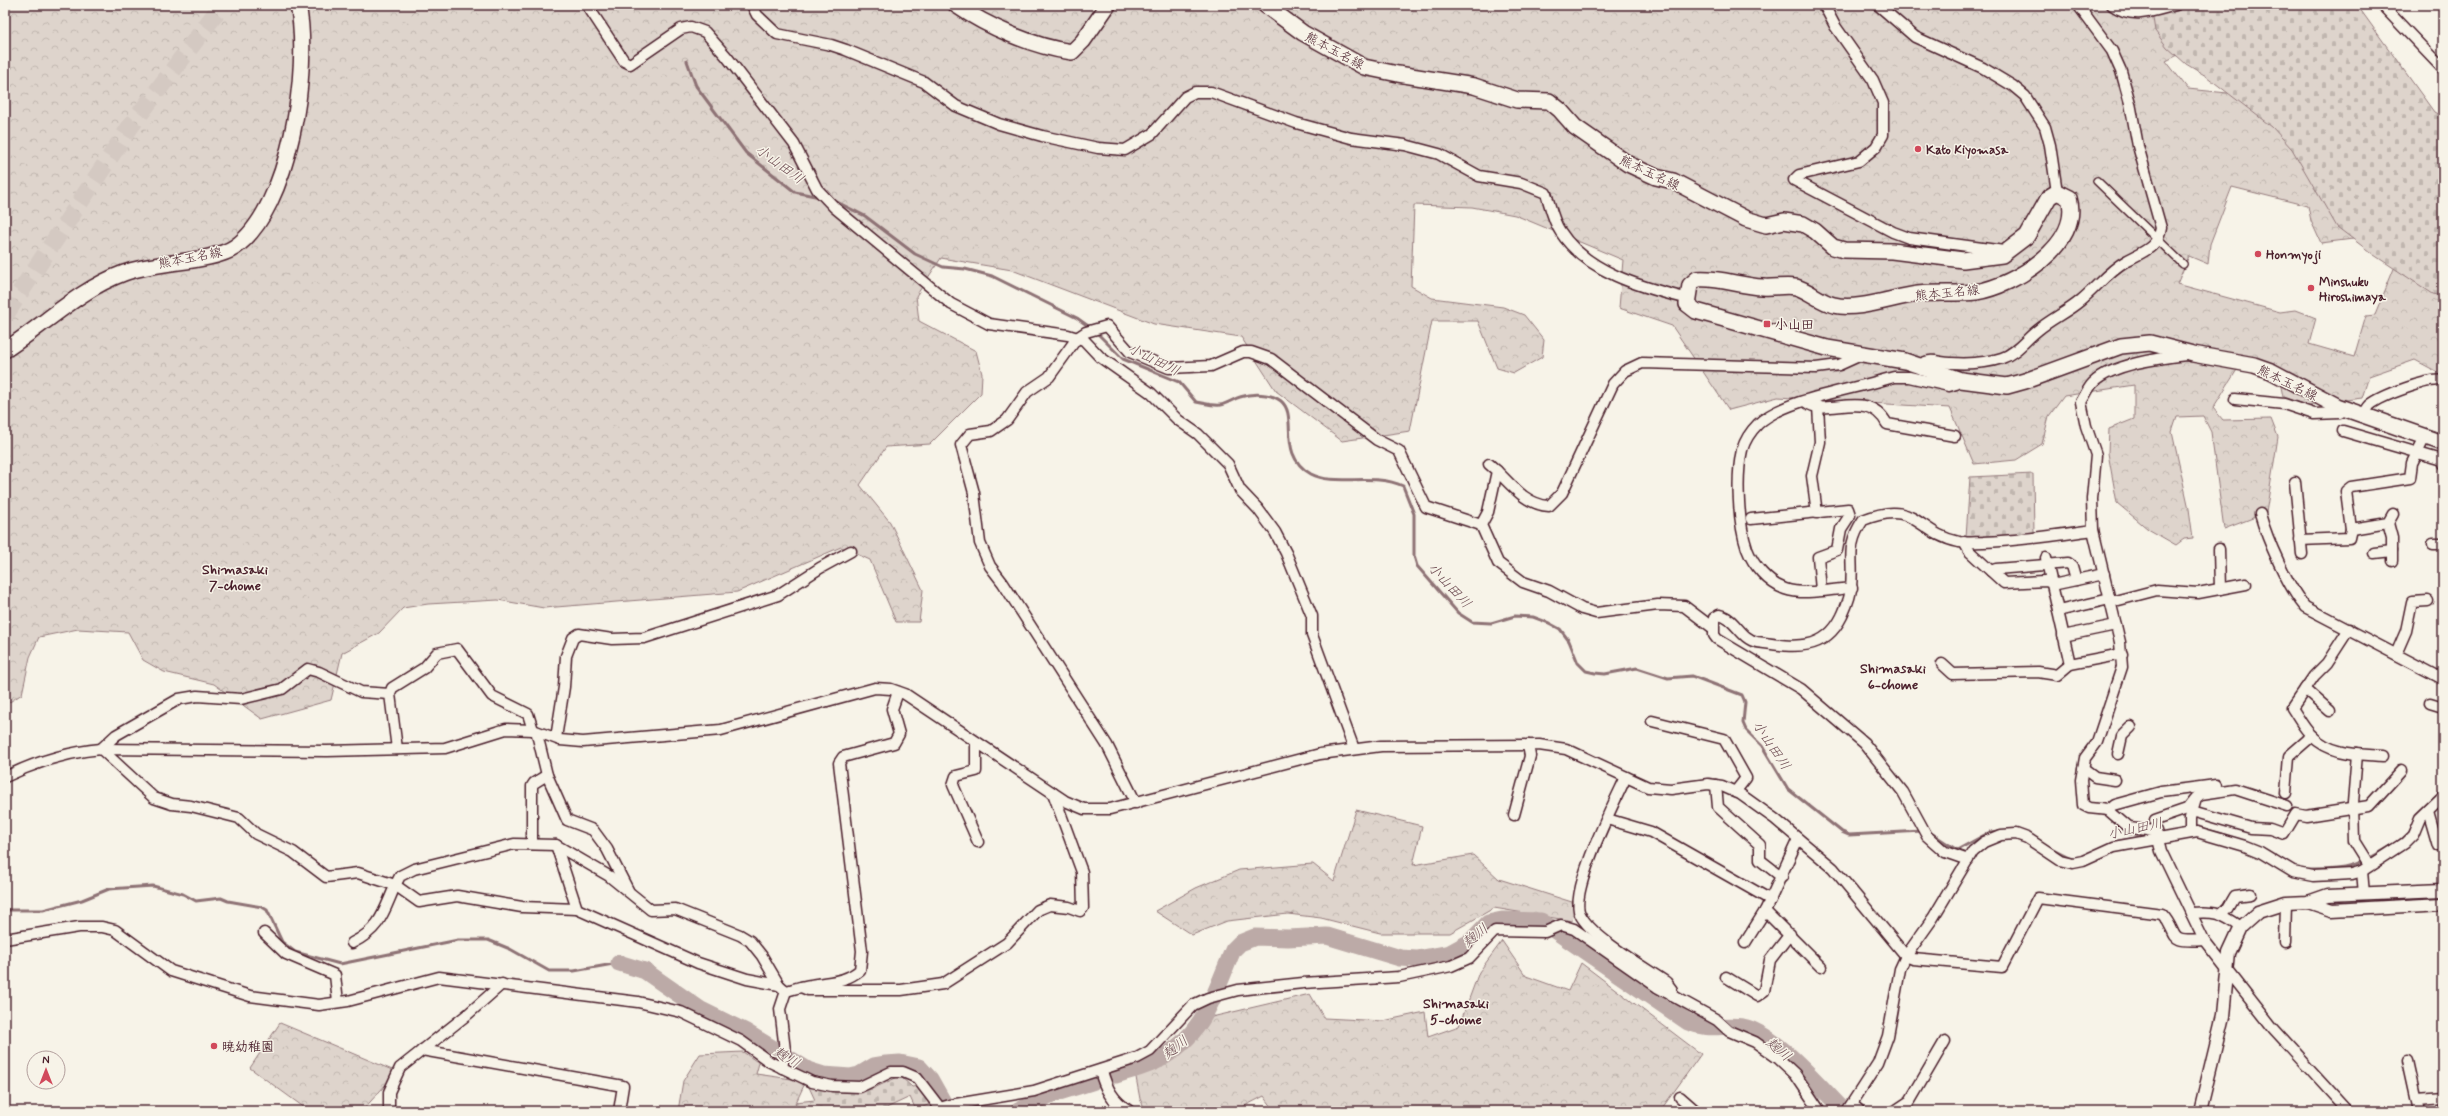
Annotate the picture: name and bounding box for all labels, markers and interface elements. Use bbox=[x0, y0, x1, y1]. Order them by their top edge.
street label: 熊本玉名線 bbox=[1302, 29, 1368, 75]
water label: 小山田川 bbox=[751, 141, 807, 189]
place label: Kato Kiyomasa bbox=[1926, 142, 2009, 159]
marker: Kato Kiyomasa bbox=[1913, 144, 1923, 154]
street label: 熊本玉名線 bbox=[1616, 152, 1683, 195]
street label: 熊本玉名線 bbox=[157, 244, 225, 273]
place label: Honmyoji bbox=[2266, 247, 2321, 265]
marker: Honmyoji bbox=[2253, 249, 2263, 259]
place label: Minshuku Hiroshimaya bbox=[2319, 274, 2387, 306]
street label: 熊本玉名線 bbox=[1914, 282, 1981, 305]
marker: Minshuku Hiroshimaya bbox=[2306, 283, 2316, 293]
place label: 小山田 bbox=[1775, 317, 1814, 334]
marker: 小山田 bbox=[1762, 319, 1772, 329]
water label: 小山田川 bbox=[1124, 340, 1183, 380]
street label: 熊本玉名線 bbox=[2254, 361, 2321, 406]
water label: 小山田川 bbox=[1424, 559, 1475, 612]
district label: Shimasaki 7-chome bbox=[202, 561, 268, 595]
district label: Shimasaki 6-chome bbox=[1860, 660, 1926, 694]
water label: 小山田川 bbox=[1748, 717, 1794, 774]
water label: 小山田川 bbox=[2106, 814, 2164, 844]
water label: 麹川 bbox=[1459, 920, 1492, 952]
district label: Shimasaki 5-chome bbox=[1423, 995, 1489, 1029]
water label: 麹川 bbox=[1159, 1032, 1192, 1063]
water label: 麹川 bbox=[1762, 1034, 1795, 1066]
place label: 暁幼稚園 bbox=[222, 1039, 274, 1056]
marker: 暁幼稚園 bbox=[209, 1041, 219, 1051]
water label: 麹川 bbox=[770, 1043, 803, 1073]
north arrow bbox=[26, 1050, 66, 1090]
text: N bbox=[42, 1054, 50, 1068]

